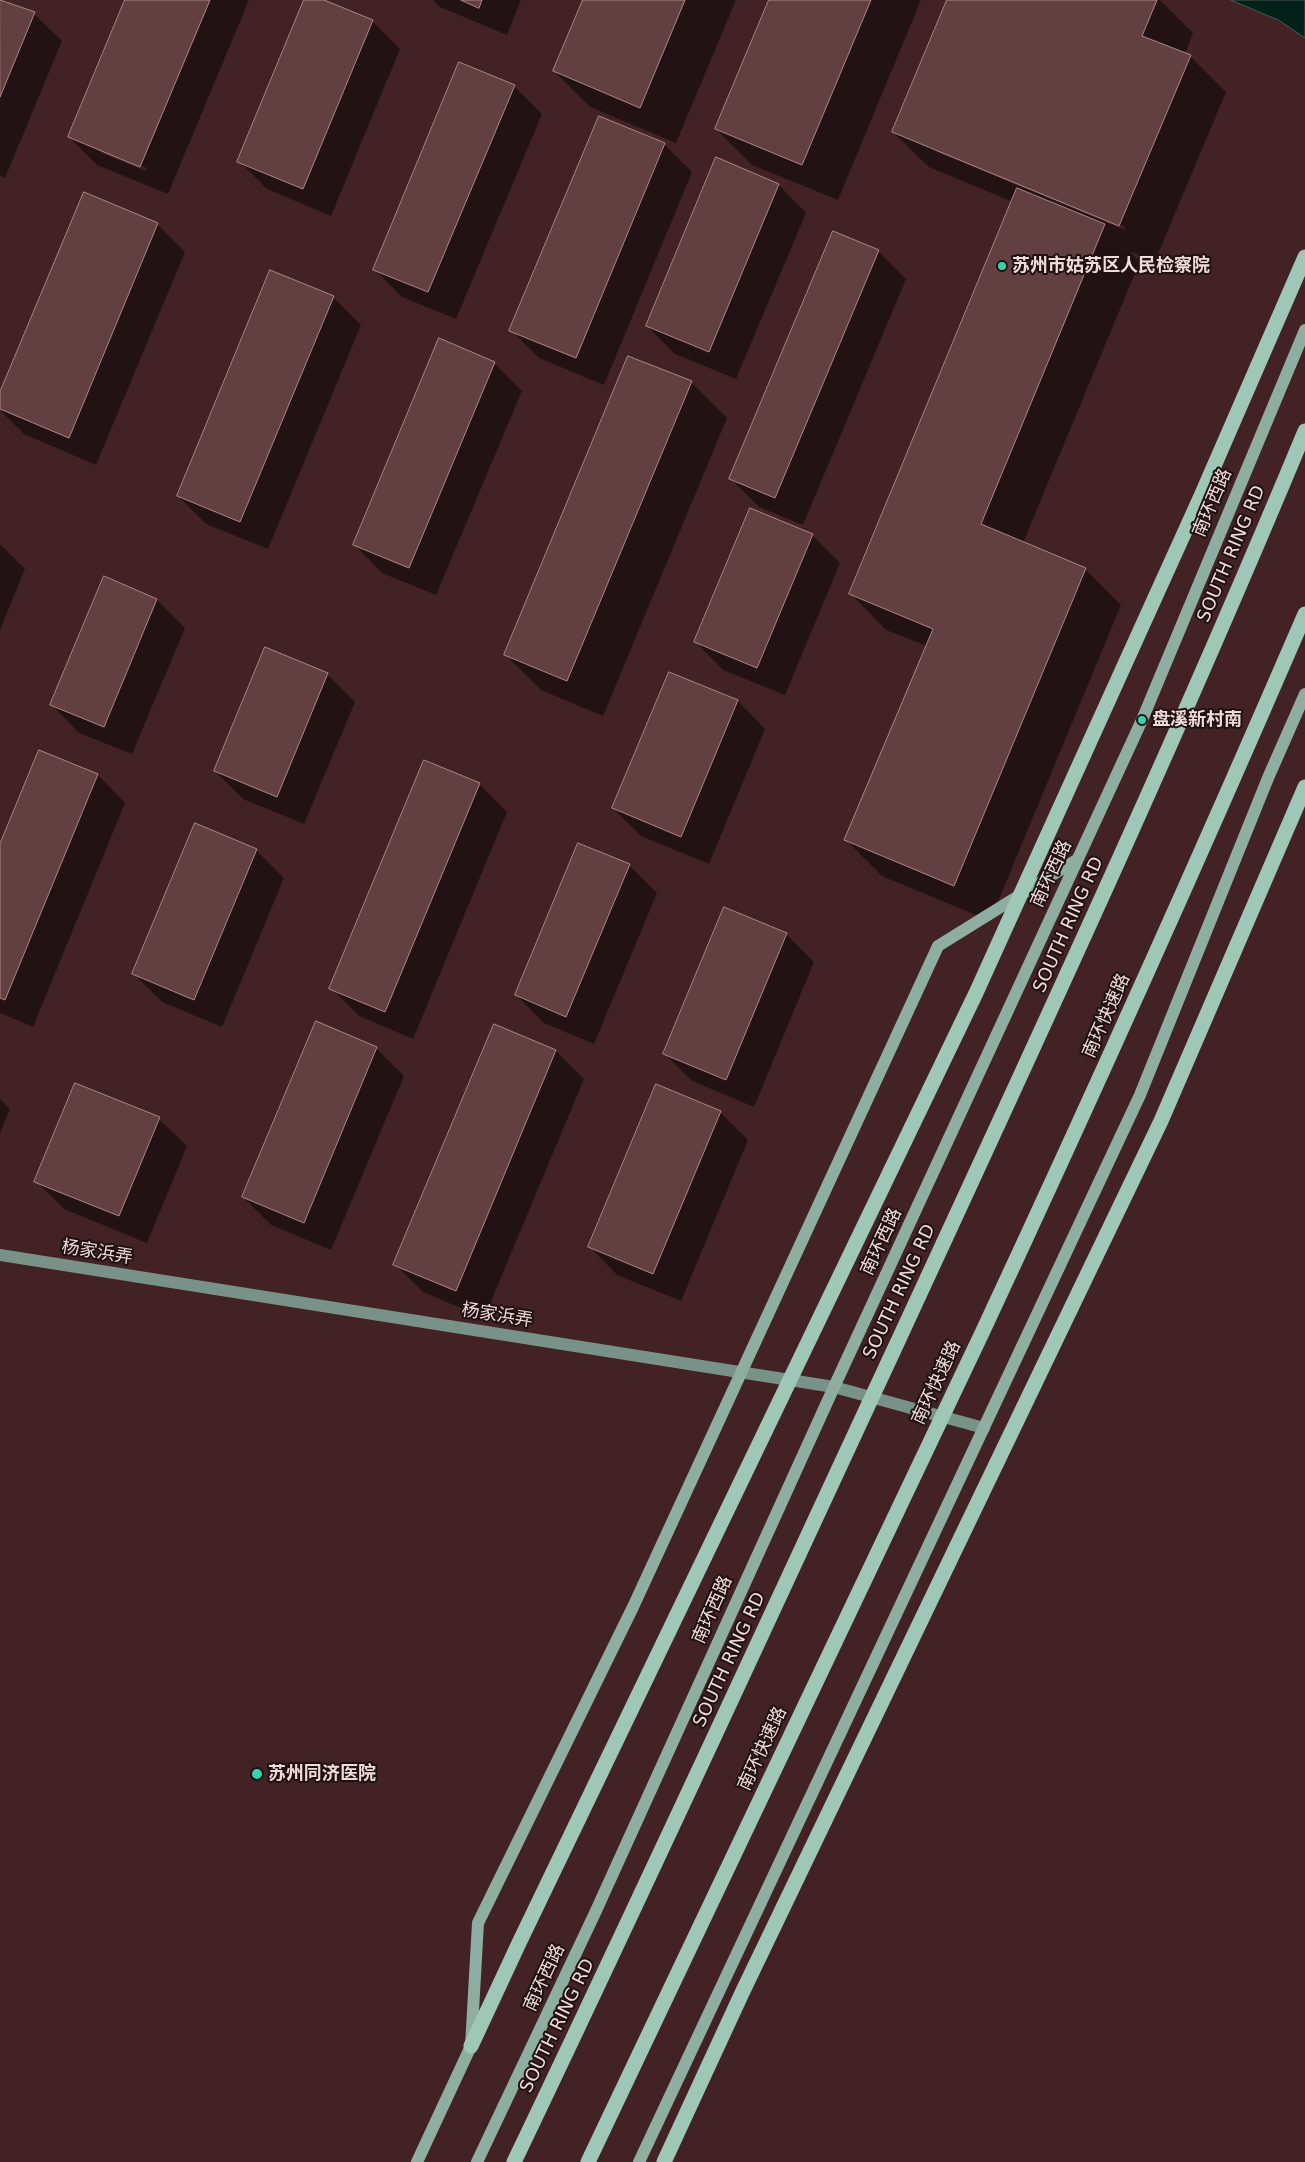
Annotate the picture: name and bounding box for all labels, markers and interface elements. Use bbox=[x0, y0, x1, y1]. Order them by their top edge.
place label: 苏州市姑苏区人民检察院 bbox=[1012, 255, 1210, 277]
marker: 苏州市姑苏区人民检察院 bbox=[996, 260, 1008, 272]
street label: 南环西路 bbox=[1189, 466, 1237, 540]
street label: SOUTH RING RD bbox=[1193, 482, 1271, 626]
place label: 盘溪新村南 bbox=[1152, 709, 1242, 731]
marker: 盘溪新村南 bbox=[1136, 714, 1148, 726]
street label: 南环西路 bbox=[1027, 837, 1077, 911]
street label: SOUTH RING RD bbox=[1029, 854, 1109, 996]
street label: 南环快速路 bbox=[1079, 970, 1135, 1062]
street label: 南环西路 bbox=[857, 1205, 907, 1279]
street label: SOUTH RING RD bbox=[859, 1221, 941, 1363]
street label: 杨家浜弄 bbox=[60, 1237, 134, 1269]
street label: 杨家浜弄 bbox=[460, 1300, 534, 1332]
street label: 南环快速路 bbox=[908, 1338, 966, 1428]
street label: 南环西路 bbox=[688, 1573, 738, 1647]
street label: SOUTH RING RD bbox=[689, 1589, 771, 1731]
street label: 南环快速路 bbox=[734, 1704, 792, 1794]
place label: 苏州同济医院 bbox=[268, 1763, 376, 1785]
marker: 苏州同济医院 bbox=[250, 1767, 264, 1781]
street label: 南环西路 bbox=[520, 1941, 570, 2015]
street label: SOUTH RING RD bbox=[516, 1956, 600, 2096]

